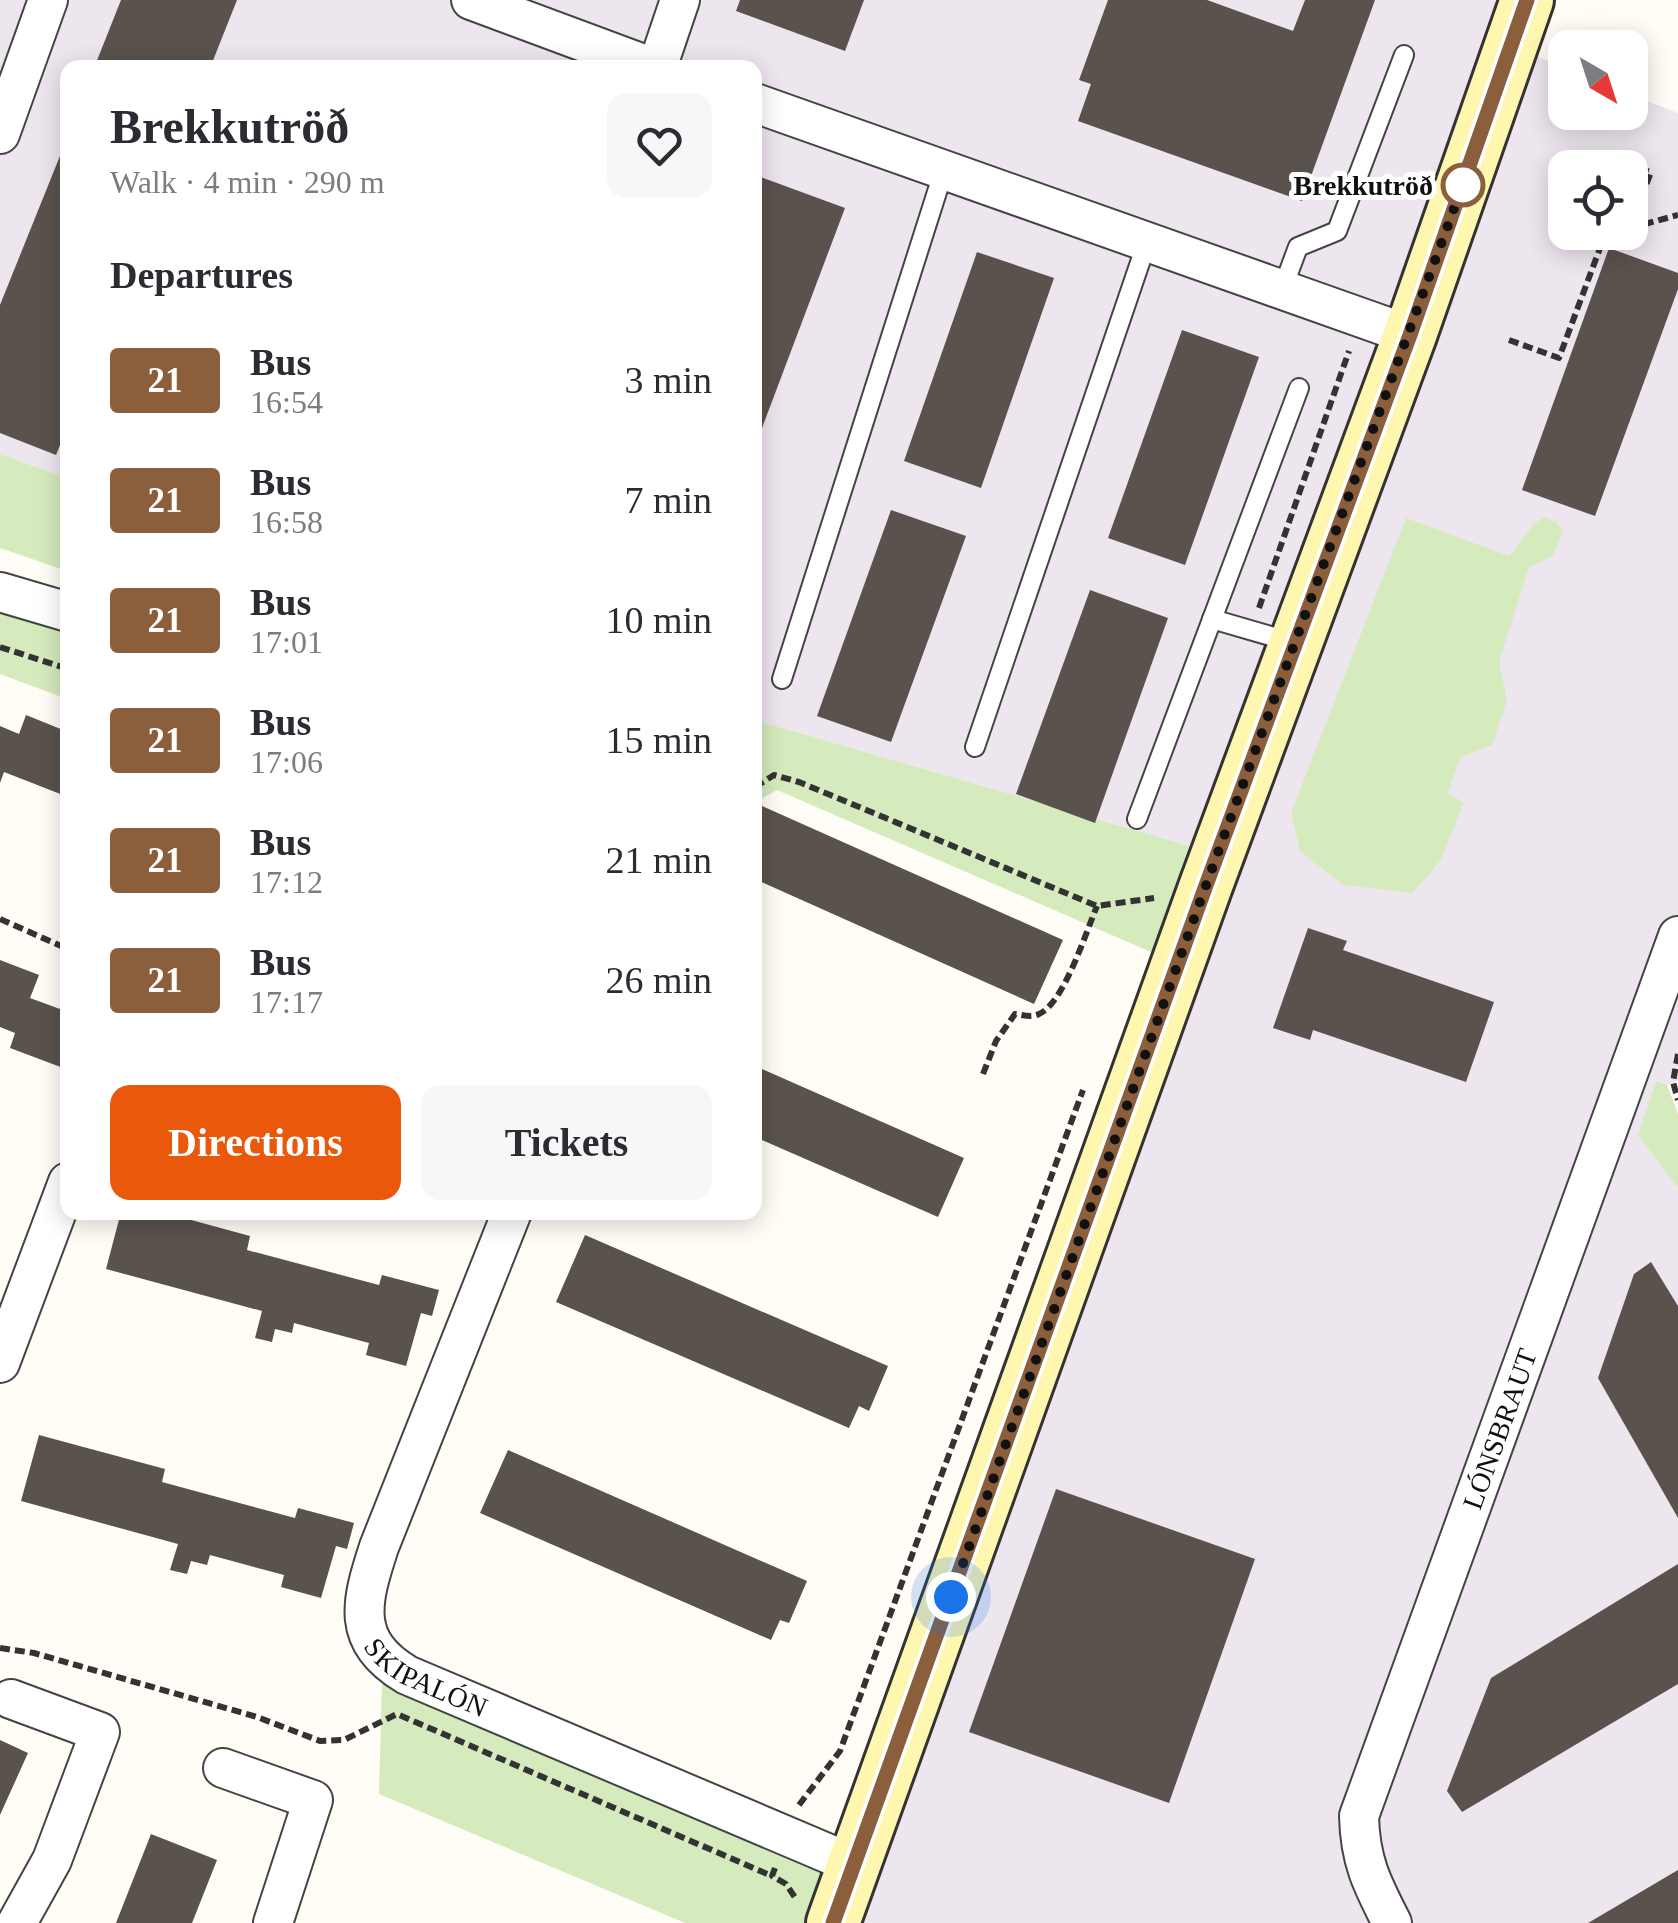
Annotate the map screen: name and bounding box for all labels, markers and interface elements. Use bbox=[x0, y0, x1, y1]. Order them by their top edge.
north arrow bbox=[1548, 30, 1648, 130]
map controls bbox=[1548, 30, 1648, 250]
button: heart bbox=[607, 93, 712, 198]
text: Brekkutröð bbox=[110, 100, 349, 153]
button: locate bbox=[1548, 150, 1648, 250]
text: Walk · 4 min · 290 m bbox=[110, 164, 385, 200]
marker: Brekkutröð bbox=[1442, 164, 1484, 206]
place label: Brekkutröð bbox=[1294, 170, 1433, 201]
text: Departures bbox=[110, 254, 293, 296]
text: Bus bbox=[250, 341, 311, 383]
text: 3 min bbox=[624, 359, 712, 401]
text: 21 bbox=[148, 361, 183, 400]
text: 16:54 bbox=[250, 384, 323, 420]
text: Bus bbox=[250, 461, 311, 503]
text: 7 min bbox=[624, 479, 712, 521]
text: 21 bbox=[148, 481, 183, 520]
text: 16:58 bbox=[250, 504, 323, 540]
text: Bus bbox=[250, 581, 311, 623]
text: 10 min bbox=[605, 599, 712, 641]
text: 21 bbox=[148, 601, 183, 640]
text: 17:01 bbox=[250, 624, 323, 660]
text: Bus bbox=[250, 701, 311, 743]
text: 15 min bbox=[605, 719, 712, 761]
text: 21 bbox=[148, 721, 183, 760]
text: 17:06 bbox=[250, 744, 323, 780]
text: Bus bbox=[250, 821, 311, 863]
text: 21 min bbox=[605, 839, 712, 881]
text: 21 bbox=[148, 841, 183, 880]
text: 17:12 bbox=[250, 864, 323, 900]
text: Bus bbox=[250, 941, 311, 983]
text: 26 min bbox=[605, 959, 712, 1001]
text: 21 bbox=[148, 961, 183, 1000]
text: 17:17 bbox=[250, 984, 323, 1020]
button: Directions bbox=[110, 1085, 401, 1200]
button: Tickets bbox=[421, 1085, 712, 1200]
street label: LÓNSBRAUT bbox=[1456, 1345, 1543, 1513]
your location bbox=[926, 1572, 976, 1622]
street label: SKIPALÓN bbox=[358, 1632, 492, 1723]

